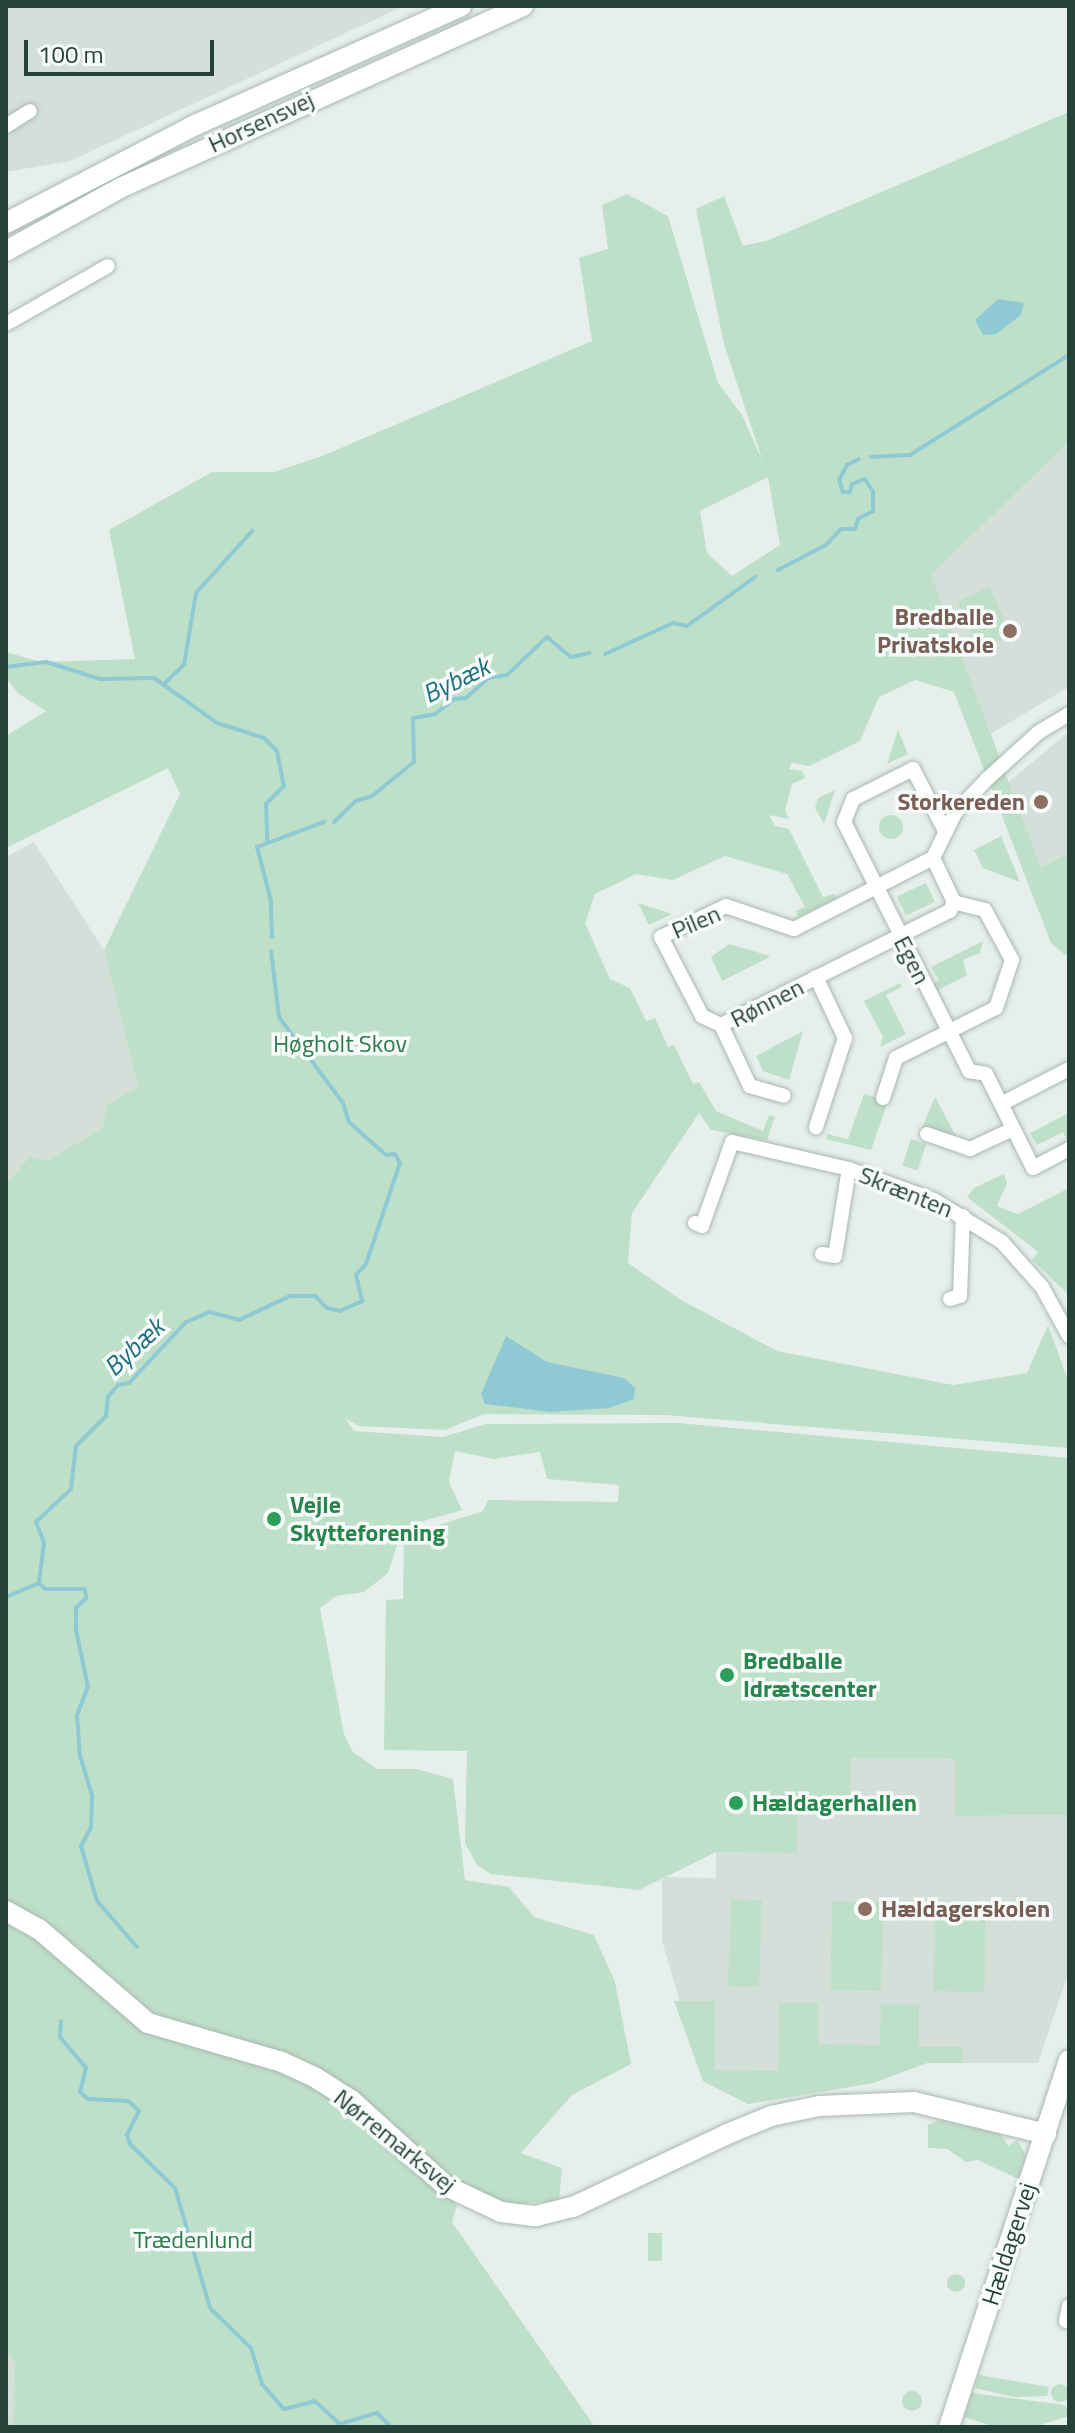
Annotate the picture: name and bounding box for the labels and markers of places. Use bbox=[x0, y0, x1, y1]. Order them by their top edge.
place label: Bredballe Privatskole bbox=[877, 603, 994, 659]
marker: Bredballe Privatskole bbox=[1001, 622, 1019, 640]
place label: Storkereden bbox=[897, 788, 1025, 816]
marker: Storkereden bbox=[1032, 793, 1050, 811]
place label: Vejle Skytteforening bbox=[290, 1491, 445, 1547]
marker: Vejle Skytteforening bbox=[265, 1510, 283, 1528]
place label: Bredballe Idrætscenter bbox=[743, 1647, 877, 1703]
marker: Bredballe Idrætscenter bbox=[718, 1666, 736, 1684]
place label: Hældagerhallen bbox=[752, 1789, 917, 1817]
marker: Hældagerhallen bbox=[727, 1794, 745, 1812]
place label: Hældagerskolen bbox=[881, 1895, 1050, 1923]
marker: Hældagerskolen bbox=[856, 1900, 874, 1918]

